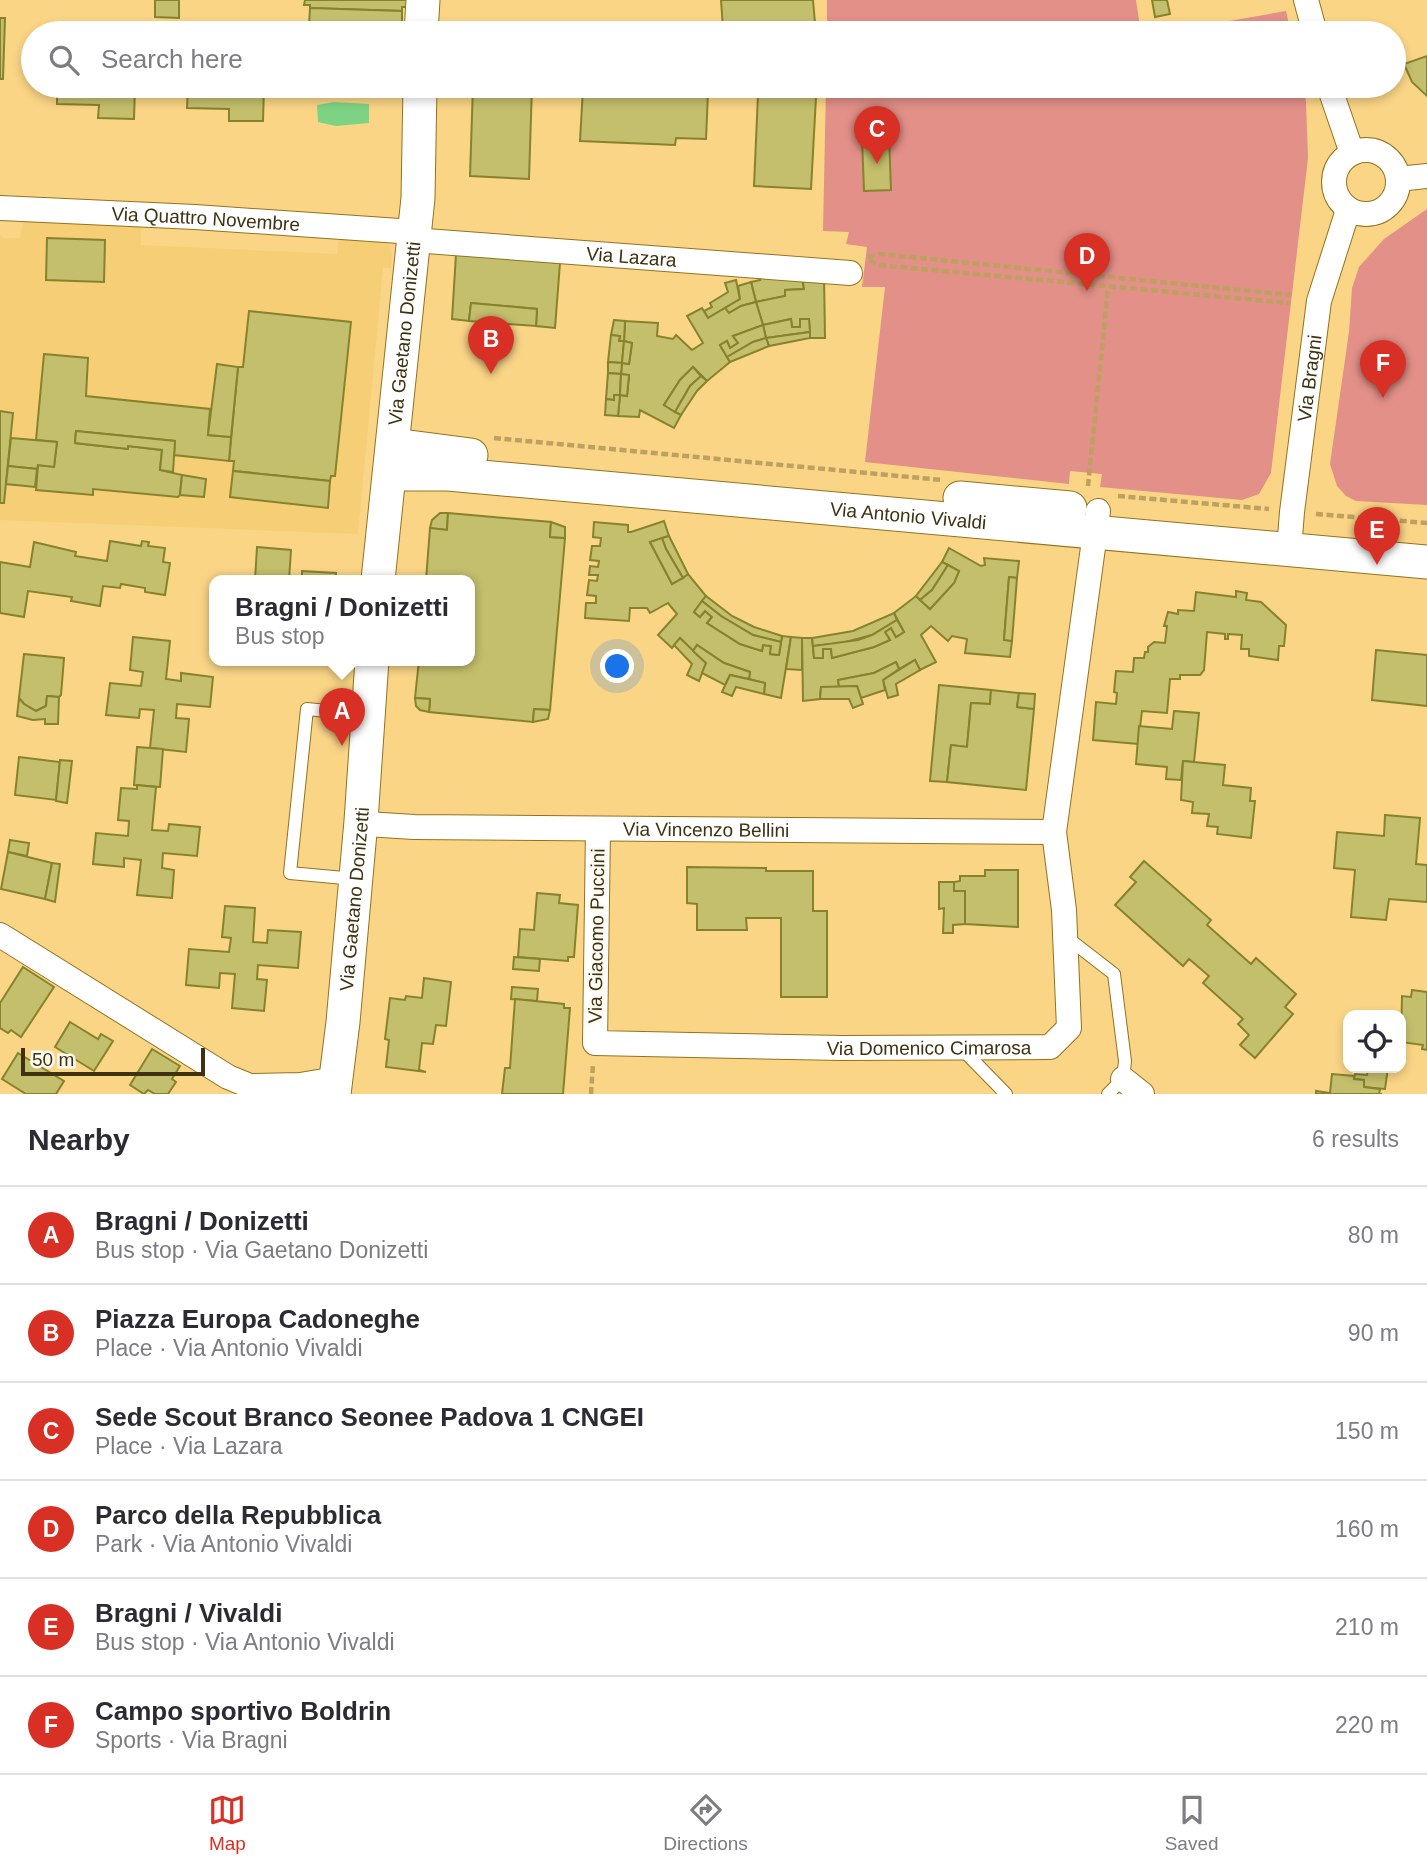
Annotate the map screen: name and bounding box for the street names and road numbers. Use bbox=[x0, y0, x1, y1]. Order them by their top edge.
street label: Via Quattro Novembre bbox=[111, 203, 301, 235]
street label: Via Gaetano Donizetti bbox=[384, 240, 424, 426]
street label: Via Lazara bbox=[585, 243, 678, 271]
street label: Via Bragni bbox=[1294, 334, 1326, 423]
street label: Via Antonio Vivaldi bbox=[829, 498, 987, 533]
street label: Via Gaetano Donizetti bbox=[336, 806, 373, 992]
street label: Via Vincenzo Bellini bbox=[623, 819, 789, 841]
street label: Via Giacomo Puccini bbox=[584, 848, 609, 1024]
street label: Via Domenico Cimarosa bbox=[826, 1037, 1032, 1059]

